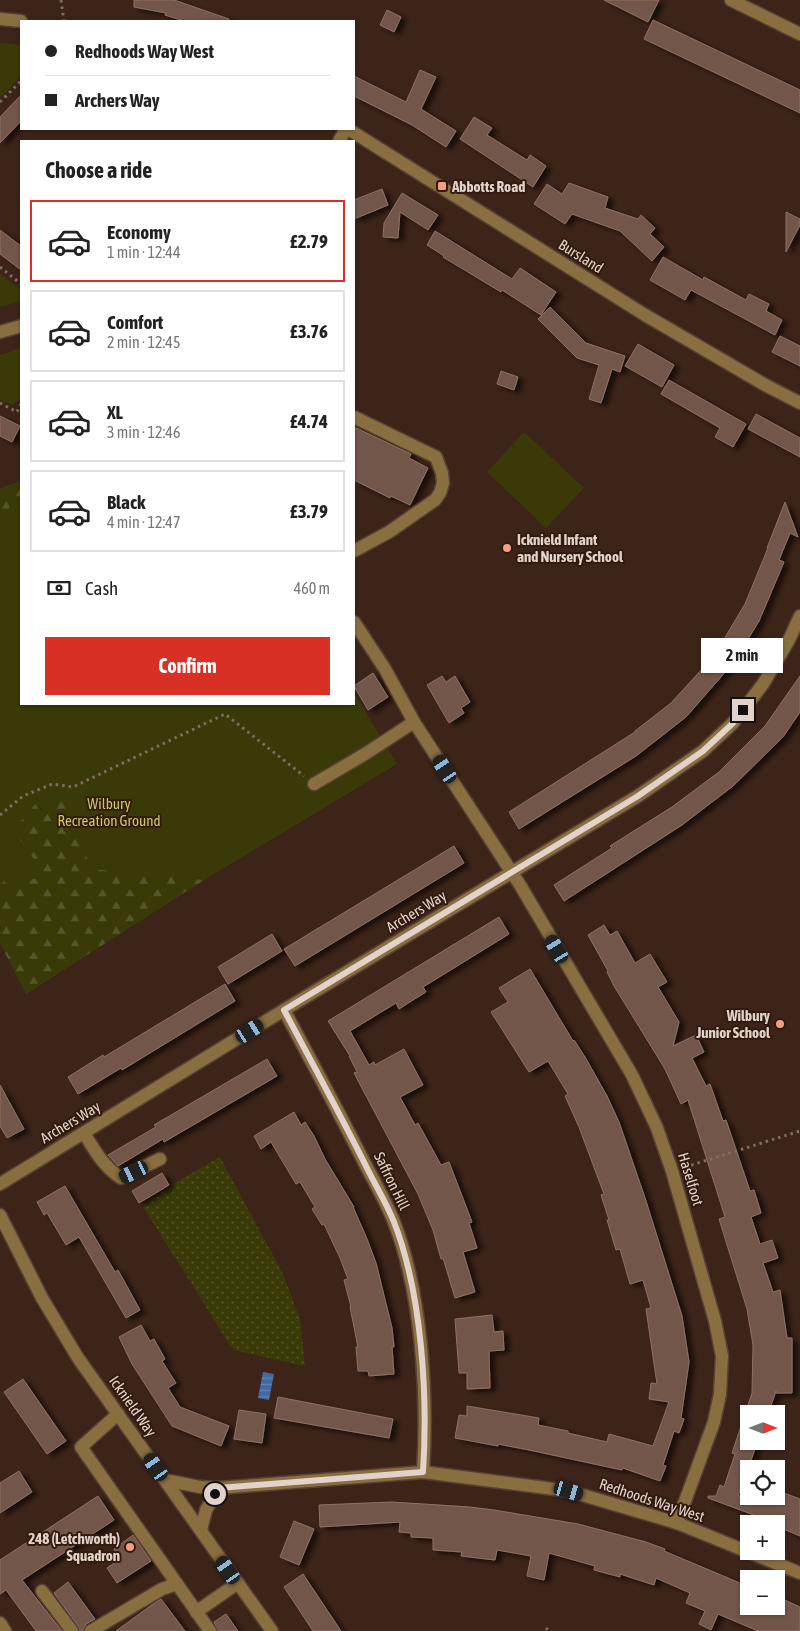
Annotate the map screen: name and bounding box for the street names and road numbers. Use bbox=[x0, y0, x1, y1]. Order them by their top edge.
street label: Bursland bbox=[556, 236, 606, 276]
street label: Archers Way bbox=[383, 887, 449, 935]
street label: Archers Way bbox=[37, 1098, 103, 1146]
street label: Saffron Hill bbox=[371, 1149, 413, 1213]
street label: Haselfoot bbox=[675, 1151, 707, 1207]
street label: Icknield Way bbox=[106, 1372, 160, 1440]
street label: Redhoods Way West bbox=[597, 1475, 707, 1525]

